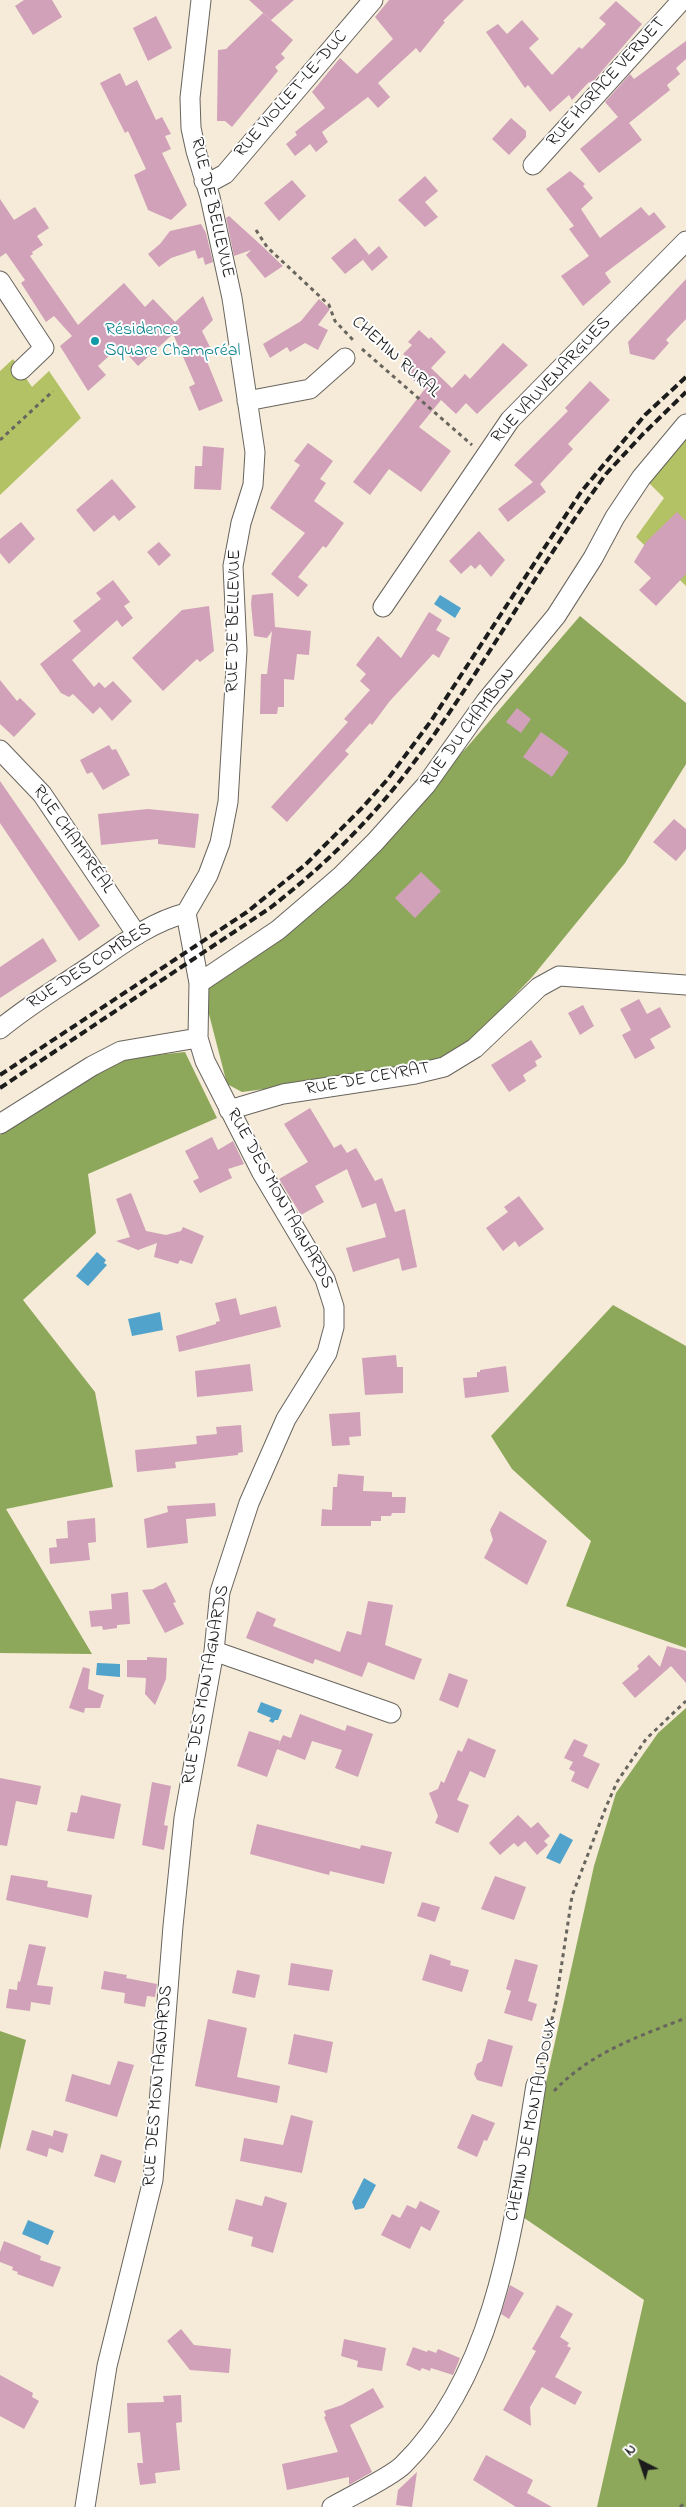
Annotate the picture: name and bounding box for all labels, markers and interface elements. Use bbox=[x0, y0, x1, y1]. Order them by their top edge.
street label: RUE HORACE VERNET bbox=[543, 14, 671, 152]
street label: RUE VIOLLET-LE-DUC bbox=[231, 27, 353, 163]
street label: RUE DE BELLEVUE bbox=[184, 136, 238, 280]
street label: CHEMIN RURAL bbox=[346, 312, 444, 404]
street label: RUE VAUVENARGUES bbox=[488, 313, 616, 449]
place label: Résidence Square Champréal bbox=[105, 320, 240, 362]
marker: Résidence Square Champréal bbox=[89, 335, 101, 347]
street label: RUE DE BELLEVUE bbox=[223, 549, 247, 693]
street label: RUE DU CHAMBON bbox=[417, 664, 521, 792]
street label: RUE CHAMPRÉAL bbox=[27, 782, 117, 898]
street label: RUE DES COMBES bbox=[24, 919, 156, 1015]
street label: RUE DE CEYRAT bbox=[304, 1058, 432, 1102]
street label: RUE DES MONTAGNARDS bbox=[220, 1105, 338, 1293]
street label: RUE DES MONTAGNARDS bbox=[179, 1583, 235, 1787]
street label: RUE DES MONTAGNARDS bbox=[139, 1984, 179, 2188]
street label: CHEMIN DE MONTAUDOUX bbox=[503, 2017, 563, 2223]
north arrow bbox=[616, 2437, 666, 2487]
text: N bbox=[620, 2439, 641, 2461]

